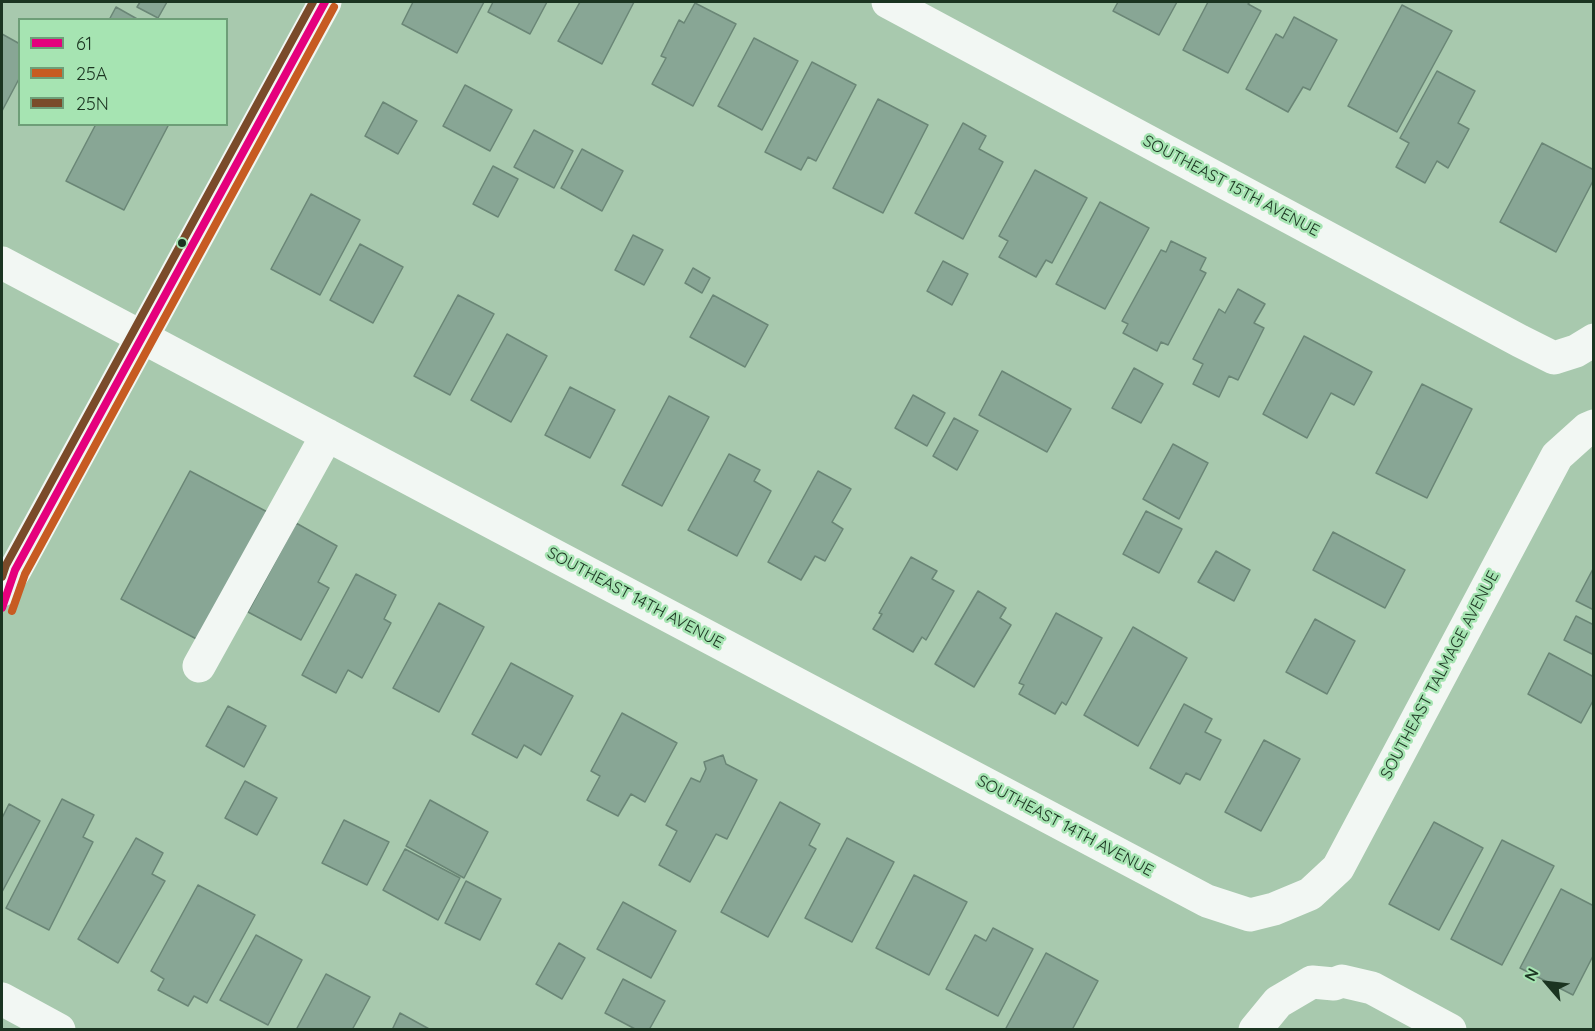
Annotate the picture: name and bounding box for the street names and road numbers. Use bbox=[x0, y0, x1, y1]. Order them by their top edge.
street label: SOUTHEAST 15TH AVENUE bbox=[1139, 131, 1323, 241]
street label: SOUTHEAST 14TH AVENUE bbox=[544, 543, 726, 653]
street label: SOUTHEAST TALMAGE AVENUE bbox=[1377, 568, 1503, 782]
street label: SOUTHEAST 14TH AVENUE bbox=[974, 771, 1156, 881]

